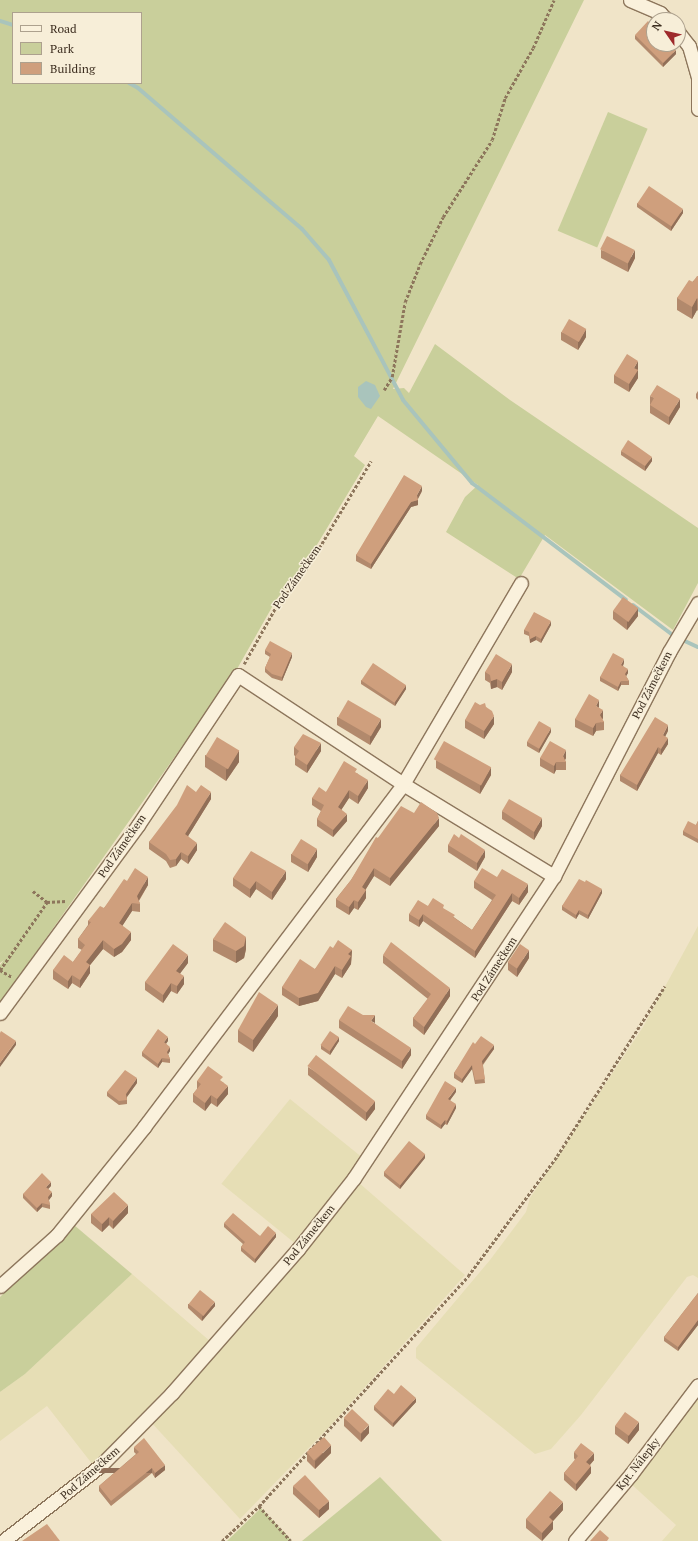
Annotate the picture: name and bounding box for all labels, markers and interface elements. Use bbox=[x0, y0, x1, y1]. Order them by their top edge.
legend bbox=[12, 12, 142, 84]
north arrow bbox=[646, 12, 686, 52]
text: N bbox=[649, 18, 665, 33]
text: Road bbox=[50, 21, 77, 36]
text: Park bbox=[50, 41, 74, 56]
text: Building bbox=[50, 61, 95, 76]
street label: Pod Zámečkem bbox=[270, 543, 324, 611]
street label: Pod Zámečkem bbox=[629, 649, 675, 721]
street label: Pod Zámečkem bbox=[95, 812, 149, 880]
street label: Pod Zámečkem bbox=[468, 934, 520, 1004]
street label: Pod Zámečkem bbox=[281, 1202, 337, 1268]
street label: Kpt. Nálepky bbox=[613, 1435, 663, 1493]
street label: Pod Zámečkem bbox=[58, 1444, 122, 1502]

